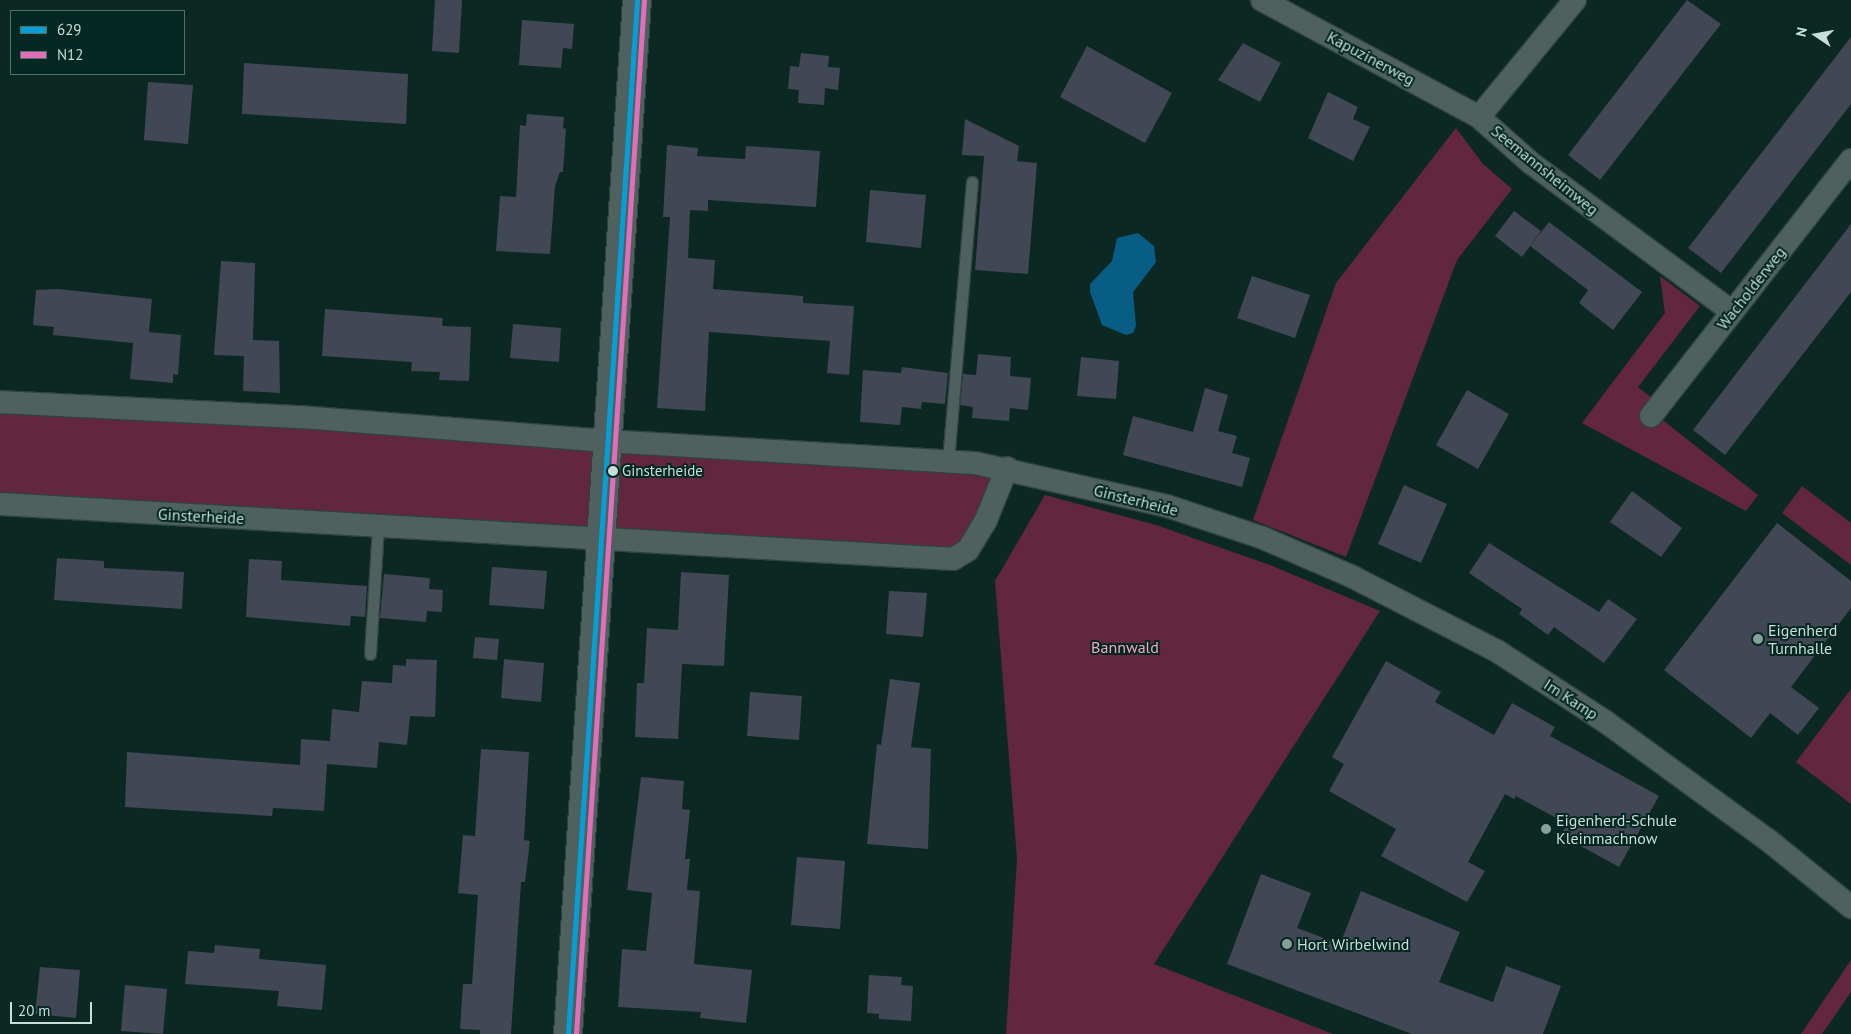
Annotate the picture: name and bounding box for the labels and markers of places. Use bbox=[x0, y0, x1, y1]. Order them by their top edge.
place label: Ginsterheide bbox=[622, 462, 703, 480]
marker: Ginsterheide bbox=[608, 466, 618, 476]
place label: Eigenherd Turnhalle bbox=[1768, 620, 1837, 658]
marker: Eigenherd Turnhalle bbox=[1752, 633, 1764, 645]
place label: Eigenherd-Schule Kleinmachnow bbox=[1556, 810, 1677, 848]
marker: Eigenherd-Schule Kleinmachnow bbox=[1540, 823, 1552, 835]
place label: Hort Wirbelwind bbox=[1297, 934, 1410, 954]
marker: Hort Wirbelwind bbox=[1281, 938, 1293, 950]

